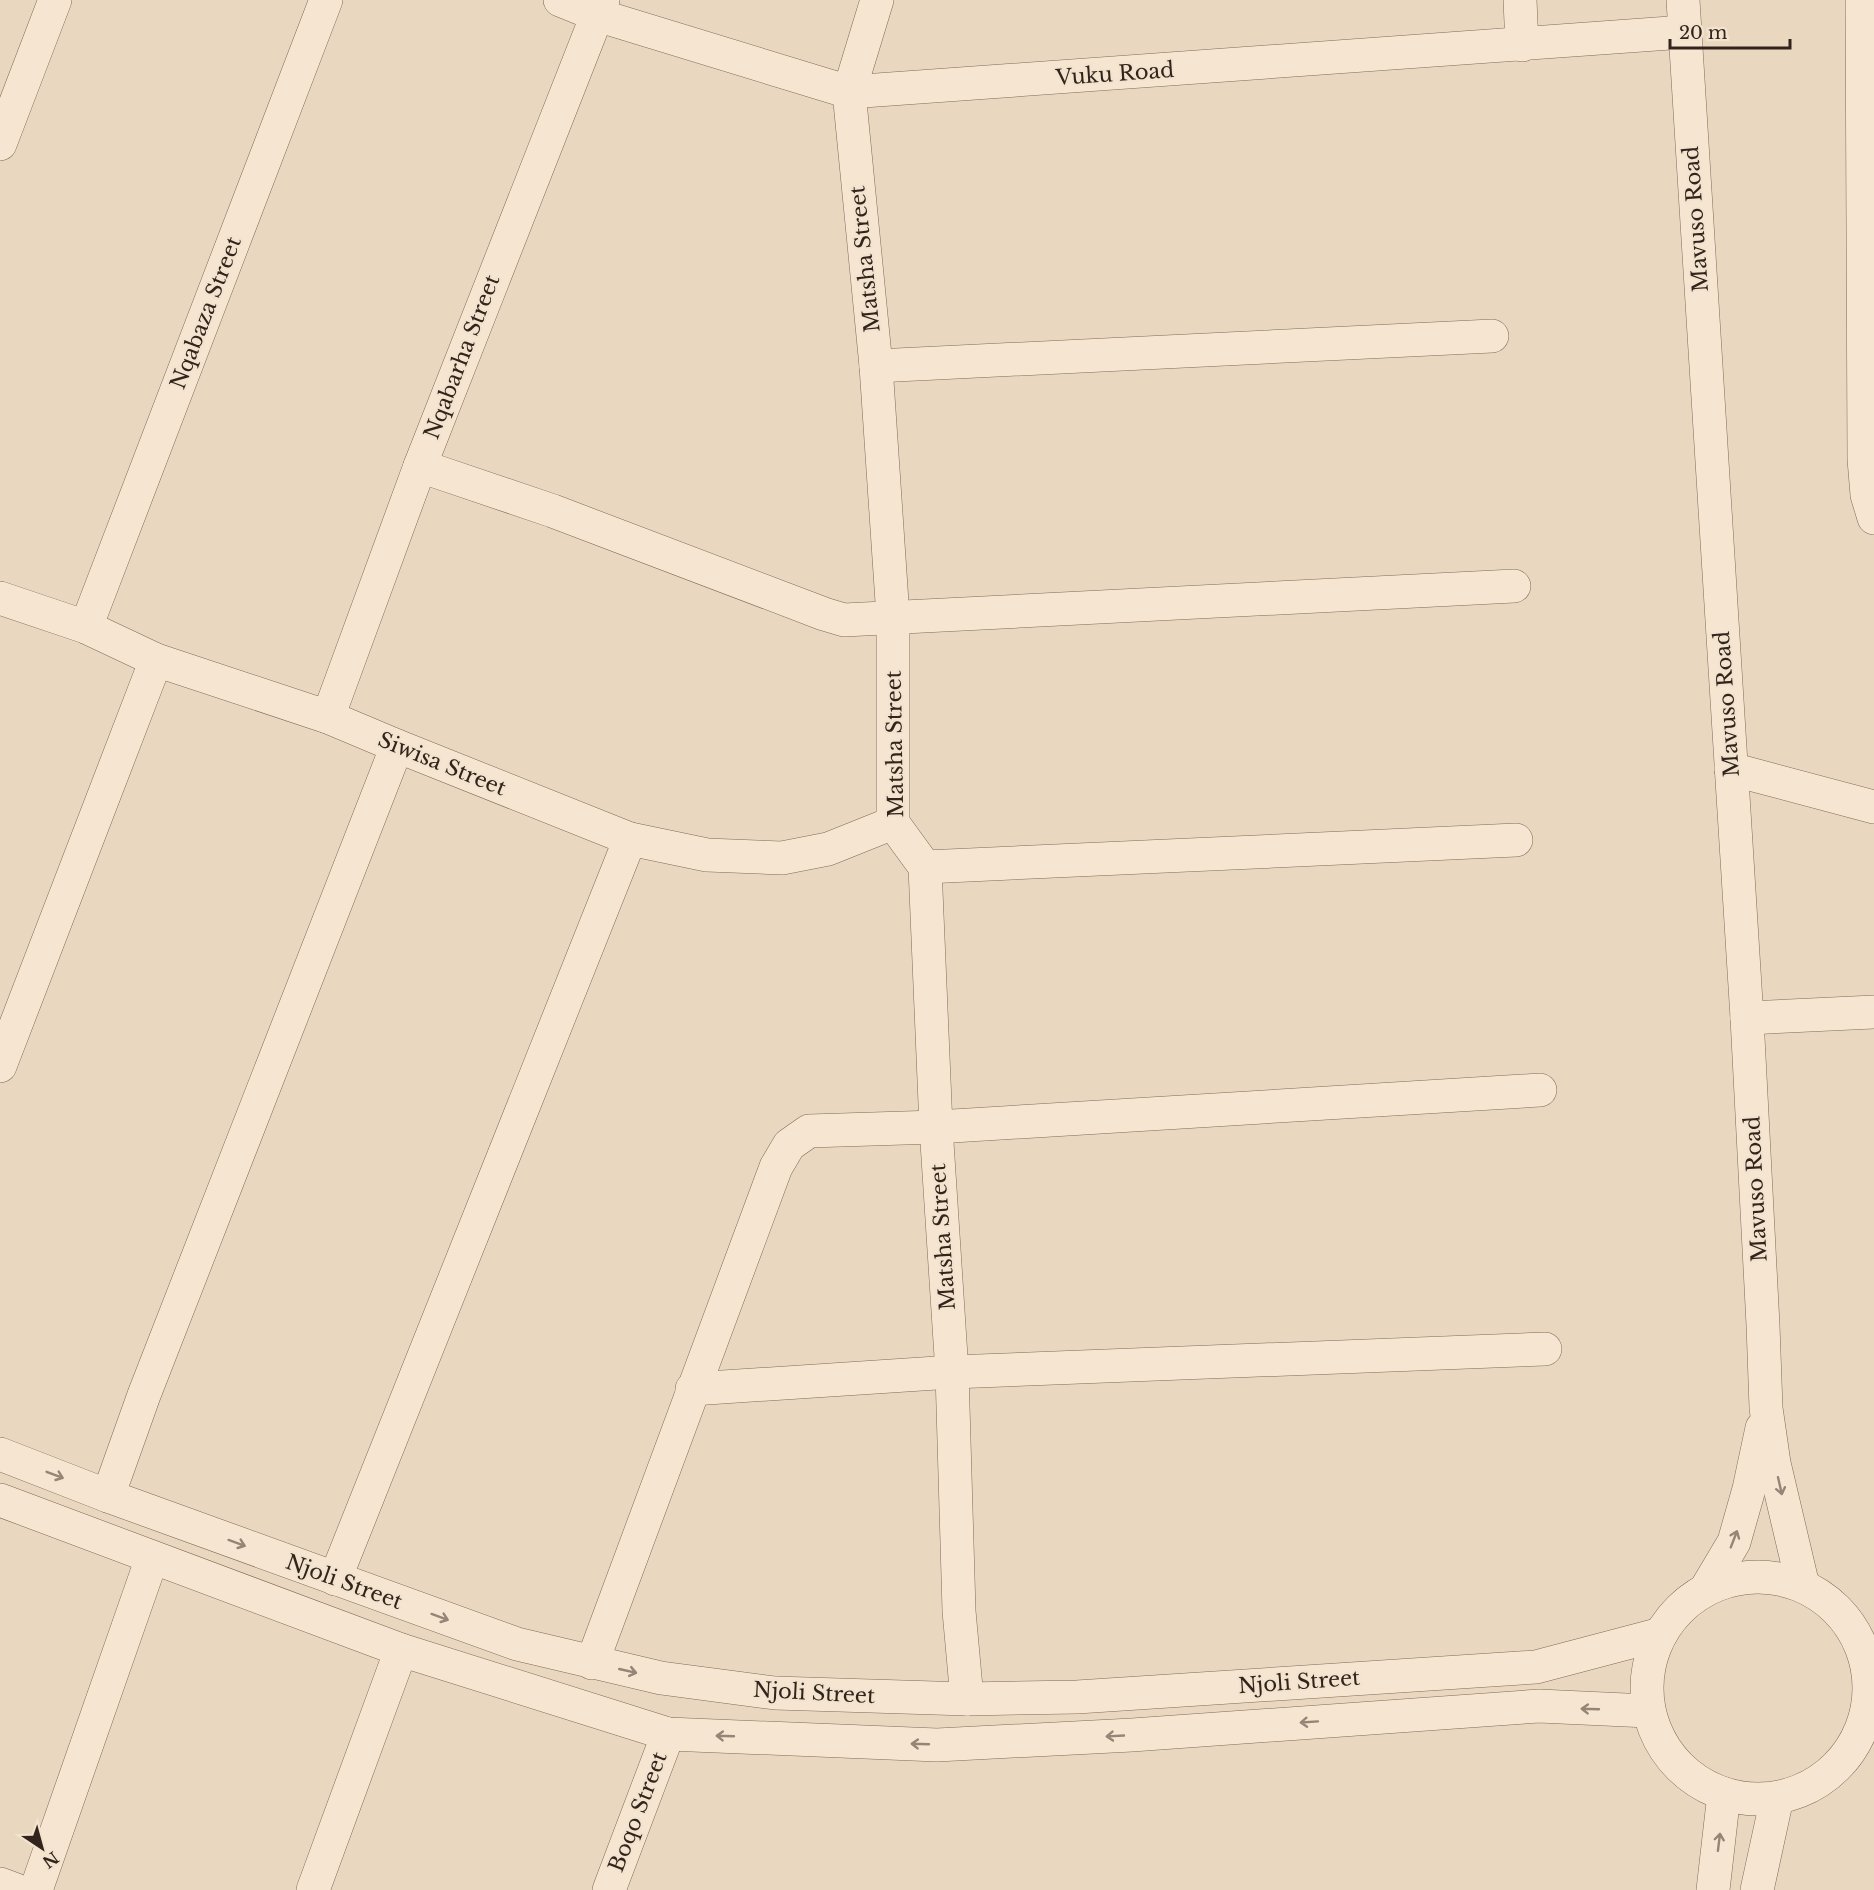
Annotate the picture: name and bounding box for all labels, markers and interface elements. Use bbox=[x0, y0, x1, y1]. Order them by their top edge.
scale bar bbox=[1670, 12, 1790, 50]
text: 20 m bbox=[1679, 22, 1727, 44]
street label: Vuku Road bbox=[1054, 57, 1175, 91]
street label: Mavuso Road bbox=[1678, 145, 1714, 293]
street label: Matsha Street bbox=[844, 184, 886, 333]
street label: Nqabaza Street bbox=[165, 233, 247, 393]
street label: Nqabarha Street bbox=[419, 271, 505, 443]
street label: Mavuso Road bbox=[1709, 630, 1745, 778]
street label: Matsha Street bbox=[881, 670, 909, 818]
street label: Siwisa Street bbox=[374, 727, 510, 802]
street label: Mavuso Road bbox=[1739, 1115, 1773, 1263]
street label: Matsha Street bbox=[925, 1163, 961, 1311]
one-way arrow bbox=[45, 1471, 63, 1482]
one-way arrow bbox=[1774, 1477, 1786, 1496]
one-way arrow bbox=[1730, 1530, 1741, 1548]
one-way arrow bbox=[228, 1539, 246, 1550]
street label: Njoli Street bbox=[282, 1549, 406, 1615]
one-way arrow bbox=[431, 1612, 449, 1623]
one-way arrow bbox=[618, 1665, 637, 1677]
street label: Njoli Street bbox=[1237, 1665, 1361, 1699]
street label: Njoli Street bbox=[752, 1677, 876, 1709]
one-way arrow bbox=[1580, 1703, 1600, 1715]
one-way arrow bbox=[1300, 1717, 1319, 1728]
one-way arrow bbox=[715, 1730, 735, 1742]
one-way arrow bbox=[1105, 1730, 1125, 1741]
one-way arrow bbox=[910, 1738, 930, 1750]
street label: Boqo Street bbox=[603, 1748, 673, 1876]
north arrow bbox=[12, 1818, 72, 1878]
one-way arrow bbox=[1714, 1833, 1725, 1853]
text: N bbox=[39, 1848, 63, 1873]

